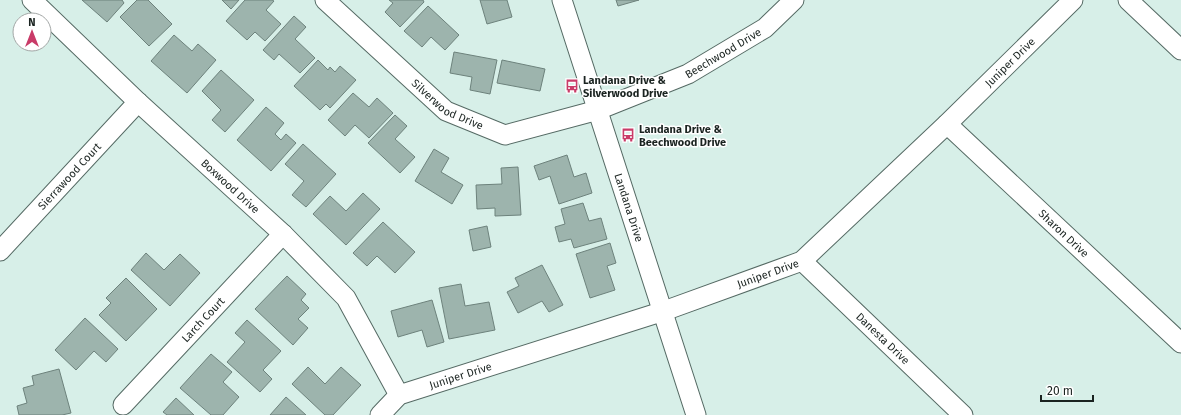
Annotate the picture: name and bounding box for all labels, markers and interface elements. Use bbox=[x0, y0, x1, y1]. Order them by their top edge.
north arrow bbox=[12, 12, 52, 52]
text: N bbox=[28, 16, 36, 29]
street label: Beechwood Drive bbox=[683, 26, 764, 81]
street label: Juniper Drive bbox=[983, 35, 1038, 90]
place label: Landana Drive & Silverwood Drive bbox=[583, 74, 668, 100]
street label: Silverwood Drive bbox=[409, 77, 485, 132]
bus stop icon: Landana Drive & Silverwood Drive bbox=[564, 78, 580, 94]
place label: Landana Drive & Beechwood Drive bbox=[639, 123, 726, 149]
bus stop icon: Landana Drive & Beechwood Drive bbox=[620, 127, 636, 143]
street label: Sierrawood Court bbox=[36, 140, 104, 213]
street label: Boxwood Drive bbox=[198, 157, 262, 216]
street label: Landana Drive bbox=[611, 172, 646, 244]
street label: Sharon Drive bbox=[1036, 207, 1091, 260]
street label: Juniper Drive bbox=[735, 257, 801, 291]
street label: Larch Court bbox=[179, 295, 228, 345]
street label: Danesta Drive bbox=[853, 310, 912, 367]
street label: Juniper Drive bbox=[428, 360, 493, 392]
scale bar bbox=[1041, 377, 1093, 403]
text: 20 m bbox=[1047, 384, 1073, 398]

